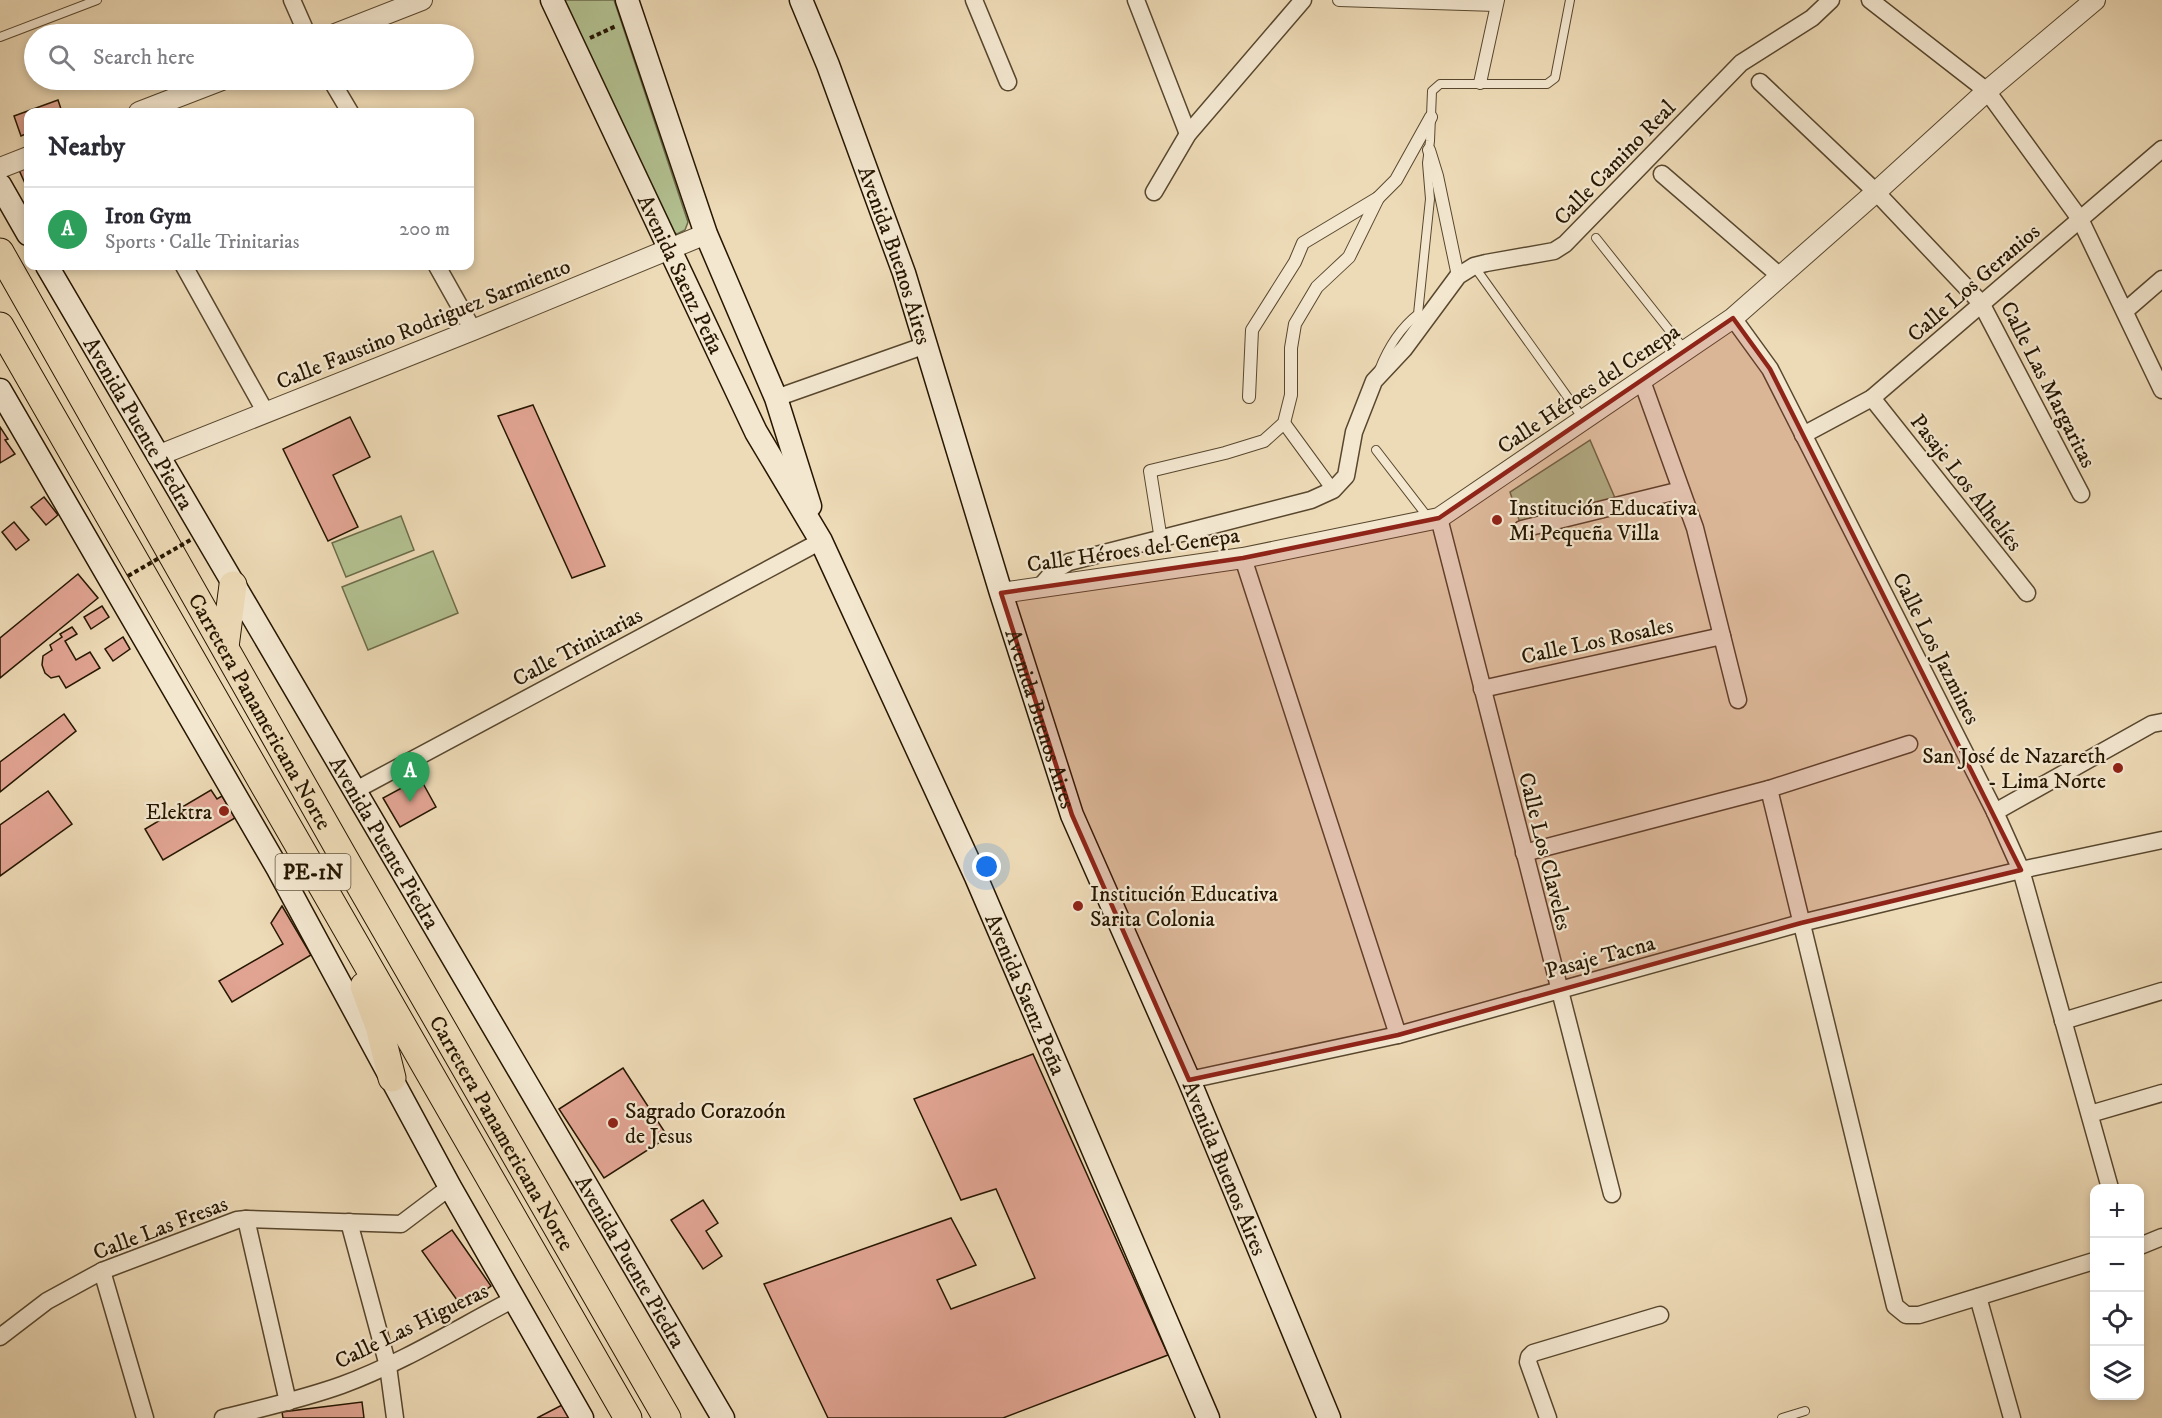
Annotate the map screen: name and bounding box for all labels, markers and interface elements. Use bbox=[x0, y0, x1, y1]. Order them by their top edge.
search box bbox=[24, 24, 474, 90]
icon: search bbox=[45, 41, 78, 74]
text: Search here bbox=[93, 44, 195, 71]
street label: Calle Camino Real bbox=[1549, 95, 1682, 231]
text: Nearby bbox=[48, 131, 125, 164]
street label: Avenida Buenos Aires bbox=[851, 163, 937, 348]
street label: Avenida Saenz Peña bbox=[631, 191, 729, 359]
text: Iron Gym bbox=[105, 203, 192, 230]
text: A bbox=[61, 217, 74, 242]
text: 200 m bbox=[399, 217, 450, 242]
street label: Calle Los Geranios bbox=[1902, 218, 2046, 348]
text: Sports · Calle Trinitarias bbox=[105, 230, 299, 255]
street label: Calle Faustino Rodriguez Sarmiento bbox=[273, 253, 575, 396]
street label: Calle Las Margaritas bbox=[1994, 297, 2101, 473]
street label: Calle Héroes del Cenepa bbox=[1492, 318, 1686, 460]
street label: Avenida Puente Piedra bbox=[77, 333, 199, 515]
street label: Pasaje Los Alhelíes bbox=[1904, 409, 2028, 557]
place label: Institución Educativa Mi Pequeña Villa bbox=[1509, 495, 1698, 547]
marker: Institución Educativa Mi Pequeña Villa bbox=[1490, 513, 1504, 527]
street label: Calle Héroes del Cenepa bbox=[1025, 522, 1242, 579]
street label: Calle Los Jazmines bbox=[1886, 568, 1986, 729]
street label: Carretera Panamericana Norte bbox=[182, 589, 337, 835]
street label: Calle Trinitarias bbox=[508, 602, 647, 693]
street label: Calle Los Rosales bbox=[1519, 612, 1676, 671]
street label: Avenida Buenos Aires bbox=[998, 626, 1081, 812]
place label: San José de Nazareth - Lima Norte bbox=[1922, 743, 2106, 795]
street label: Avenida Puente Piedra bbox=[324, 751, 444, 933]
pin: A bbox=[390, 752, 430, 802]
marker: San José de Nazareth - Lima Norte bbox=[2111, 761, 2125, 775]
street label: Calle Los Claveles bbox=[1512, 770, 1577, 933]
place label: Elektra bbox=[145, 799, 213, 826]
marker: Elektra bbox=[217, 804, 231, 818]
your location bbox=[972, 852, 1001, 881]
road number: PE-1N bbox=[276, 854, 350, 890]
place label: Institución Educativa Sarita Colonia bbox=[1090, 881, 1279, 933]
marker: Institución Educativa Sarita Colonia bbox=[1071, 899, 1085, 913]
street label: Avenida Saenz Peña bbox=[978, 910, 1072, 1080]
street label: Pasaje Tacna bbox=[1543, 930, 1659, 985]
street label: Carretera Panamericana Norte bbox=[423, 1011, 580, 1256]
street label: Avenida Buenos Aires bbox=[1176, 1077, 1272, 1260]
place label: Sagrado Corazoón de Jesus bbox=[625, 1098, 786, 1150]
marker: Sagrado Corazoón de Jesus bbox=[606, 1116, 620, 1130]
street label: Avenida Puente Piedra bbox=[569, 1171, 691, 1354]
map controls bbox=[2090, 1184, 2144, 1400]
button: + bbox=[2090, 1184, 2144, 1238]
street label: Calle Las Fresas bbox=[89, 1190, 232, 1266]
button: − bbox=[2090, 1238, 2144, 1292]
street label: Calle Las Higueras bbox=[330, 1277, 493, 1375]
button: locate bbox=[2090, 1292, 2144, 1346]
button: layers bbox=[2090, 1346, 2144, 1400]

